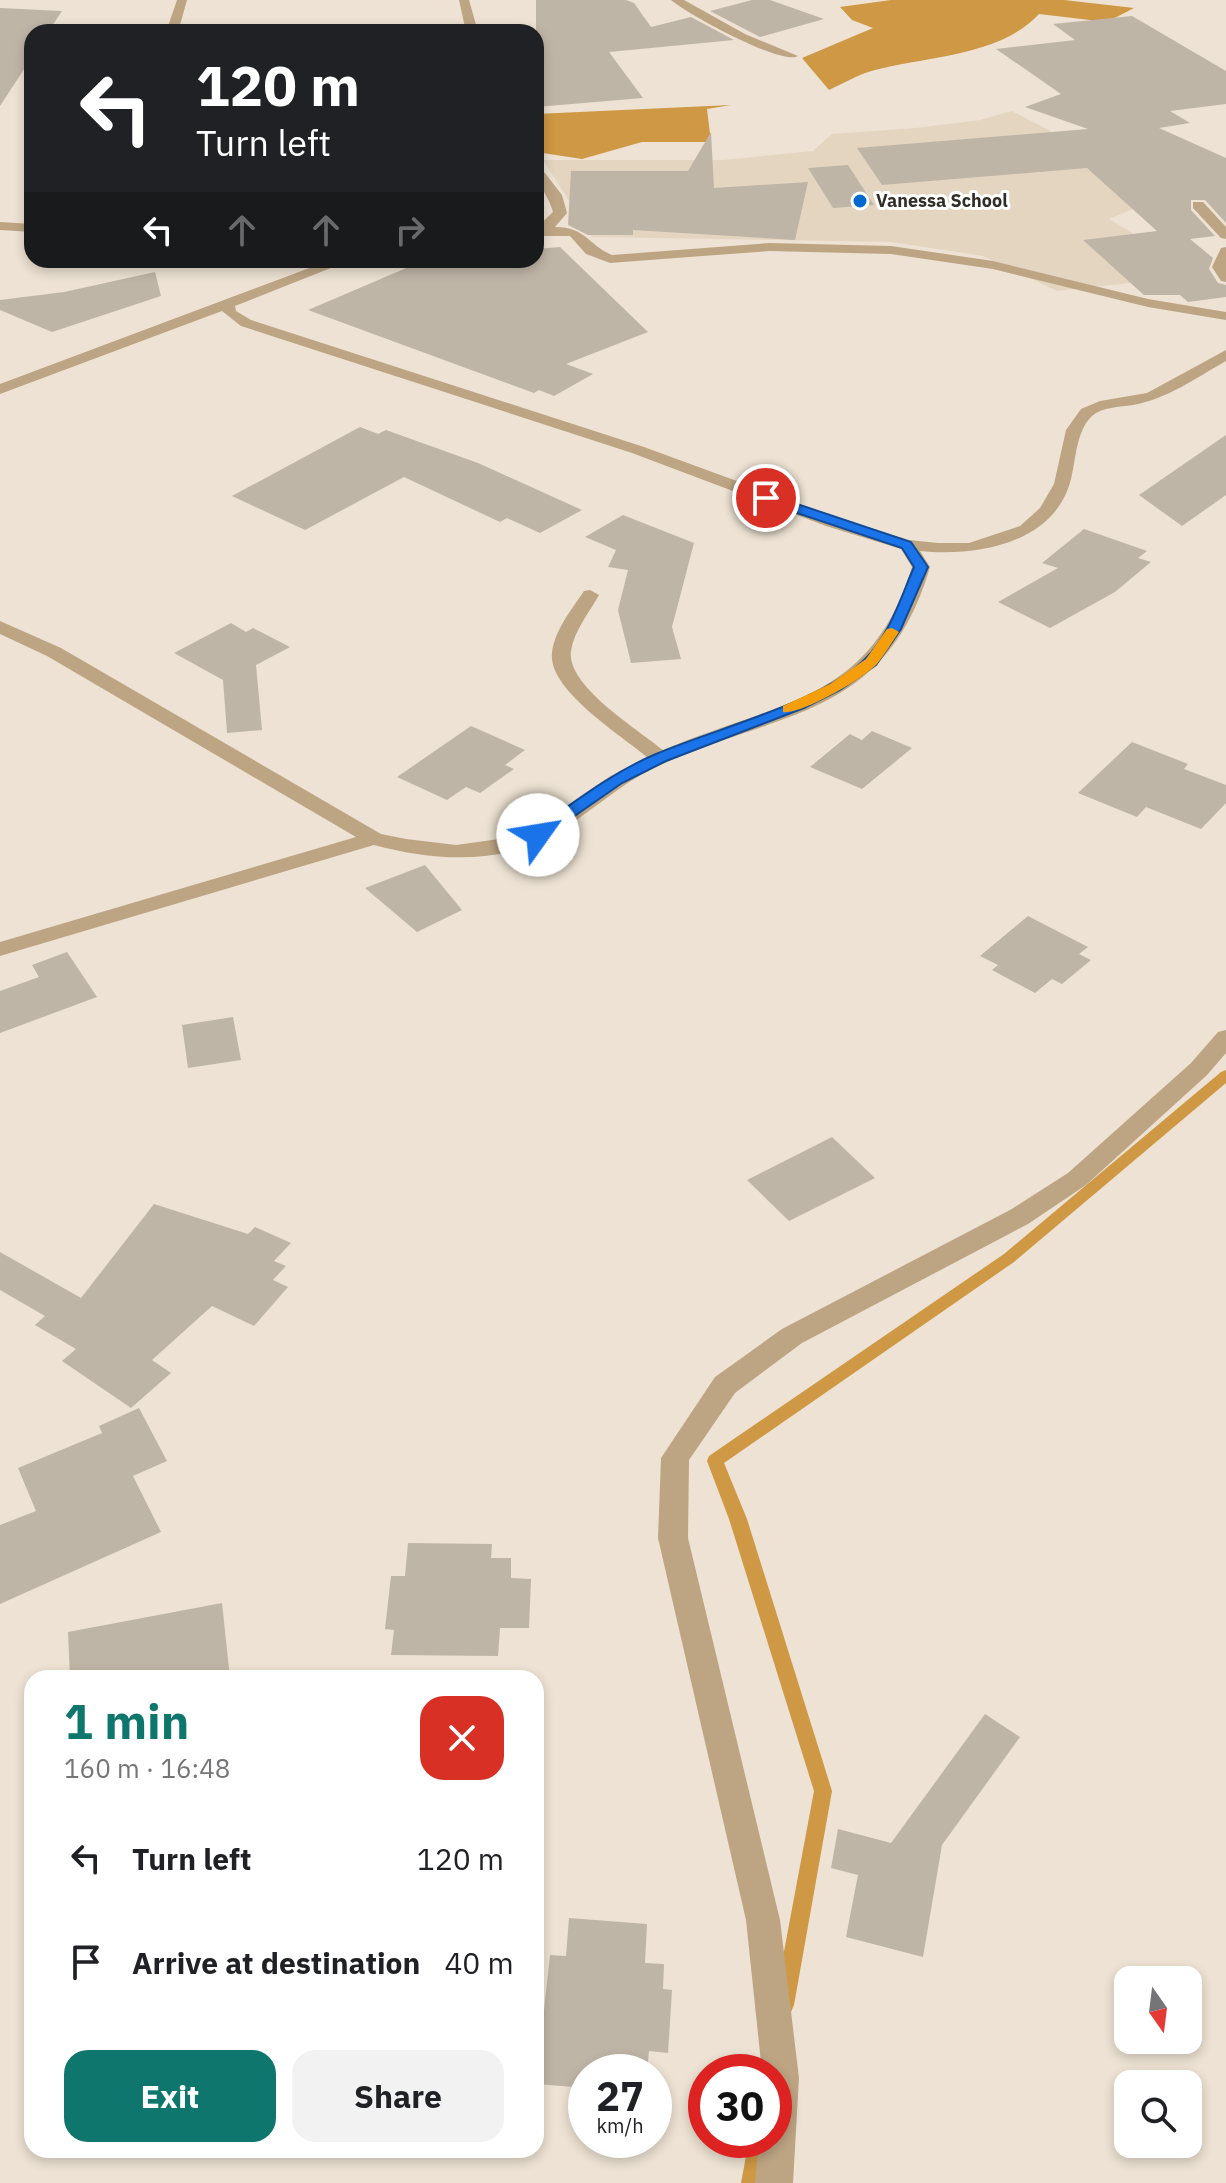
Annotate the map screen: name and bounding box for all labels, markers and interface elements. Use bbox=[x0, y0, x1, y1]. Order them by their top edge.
text: 120 m bbox=[196, 49, 360, 121]
icon: left bbox=[64, 56, 168, 160]
text: Turn left bbox=[196, 119, 331, 166]
place label: Vanessa School bbox=[876, 189, 1008, 212]
marker: Vanessa School bbox=[851, 192, 869, 210]
icon: left bbox=[136, 208, 180, 252]
icon: ahead bbox=[220, 208, 264, 252]
icon: ahead bbox=[304, 208, 348, 252]
icon: right bbox=[388, 208, 432, 252]
pin bbox=[732, 464, 800, 532]
icon: arrive bbox=[744, 476, 788, 520]
position arrow bbox=[496, 793, 580, 877]
text: 1 min bbox=[64, 1690, 189, 1752]
button: close bbox=[420, 1696, 504, 1780]
text: 160 m · 16:48 bbox=[64, 1751, 230, 1785]
icon: left bbox=[64, 1836, 108, 1880]
text: Turn left bbox=[132, 1839, 251, 1878]
text: 120 m bbox=[417, 1839, 504, 1878]
icon: arrive bbox=[64, 1940, 108, 1984]
text: Arrive at destination bbox=[132, 1943, 420, 1982]
text: 40 m bbox=[444, 1943, 514, 1982]
north arrow bbox=[1114, 1966, 1202, 2054]
map controls bbox=[1114, 1966, 1202, 2158]
button: Exit bbox=[64, 2050, 276, 2142]
button: Share bbox=[292, 2050, 504, 2142]
speed limit sign: 30 bbox=[688, 2054, 792, 2158]
text: 27 bbox=[596, 2070, 644, 2122]
button: search bbox=[1114, 2070, 1202, 2158]
text: km/h bbox=[596, 2112, 644, 2139]

